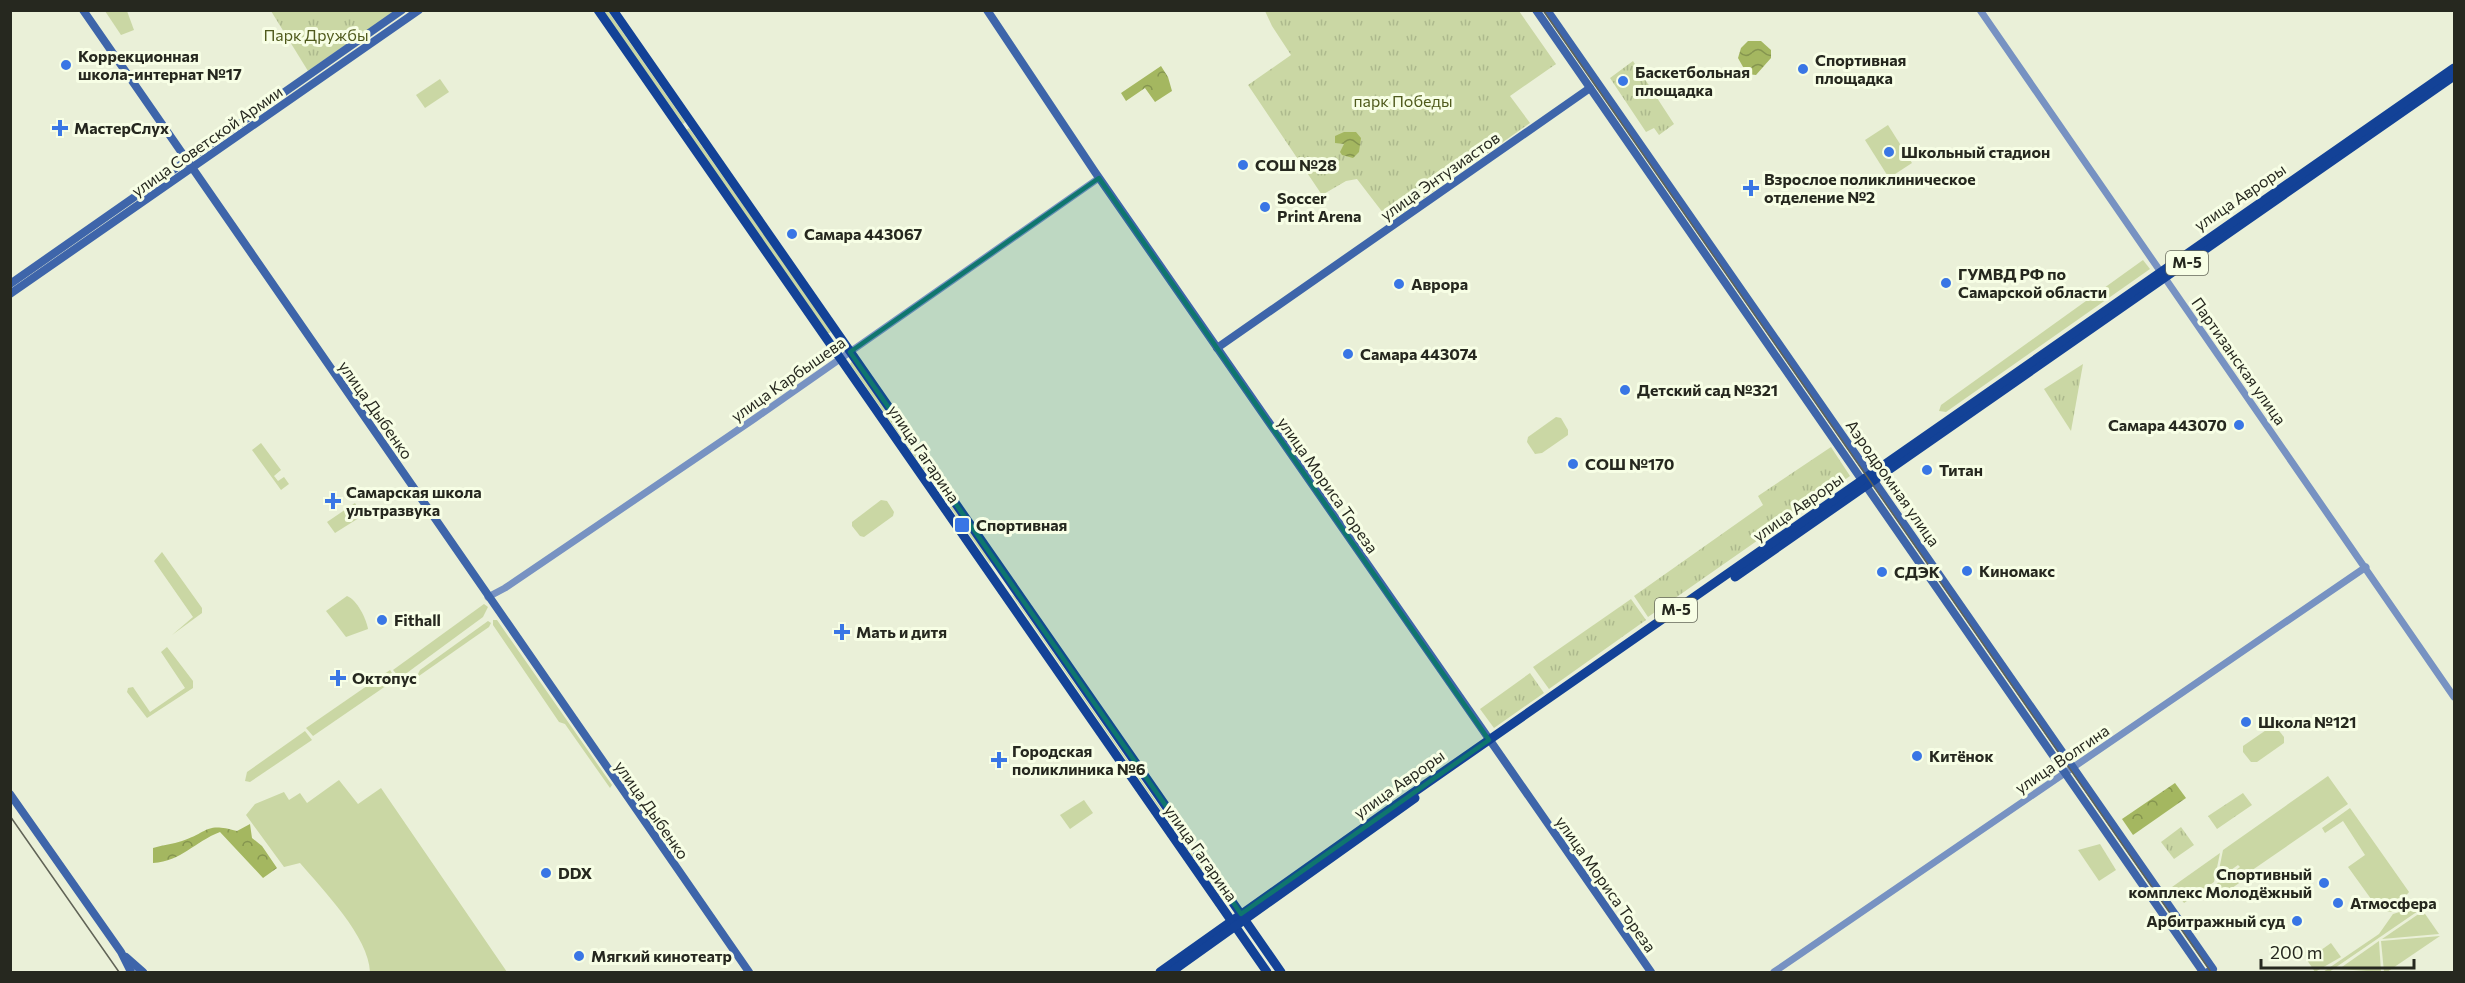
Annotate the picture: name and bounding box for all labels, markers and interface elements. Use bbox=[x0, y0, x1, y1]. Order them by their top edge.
park label: Парк Дружбы bbox=[263, 25, 369, 44]
place label: Коррекционная школа-интернат №17 bbox=[78, 46, 242, 83]
place label: Спортивная площадка bbox=[1815, 50, 1906, 87]
marker: Коррекционная школа-интернат №17 bbox=[59, 58, 73, 72]
place label: Баскетбольная площадка bbox=[1635, 62, 1750, 99]
marker: Спортивная площадка bbox=[1796, 62, 1810, 76]
marker: Баскетбольная площадка bbox=[1616, 74, 1630, 88]
street label: улица Советской Армии bbox=[128, 81, 286, 200]
park label: парк Победы bbox=[1354, 91, 1453, 110]
place label: МастерСлух bbox=[74, 118, 169, 137]
marker: МастерСлух bbox=[51, 119, 69, 137]
street label: улица Энтузиастов bbox=[1376, 127, 1503, 224]
place label: Школьный стадион bbox=[1901, 142, 2050, 161]
marker: Школьный стадион bbox=[1882, 145, 1896, 159]
place label: СОШ №28 bbox=[1255, 155, 1337, 174]
marker: СОШ №28 bbox=[1236, 158, 1250, 172]
street label: улица Авроры bbox=[2190, 159, 2289, 234]
place label: Взрослое поликлиническое отделение №2 bbox=[1764, 169, 1976, 206]
marker: Взрослое поликлиническое отделение №2 bbox=[1742, 179, 1760, 197]
place label: Soccer Print Arena bbox=[1277, 188, 1362, 225]
marker: Soccer Print Arena bbox=[1258, 200, 1272, 214]
place label: Самара 443067 bbox=[804, 224, 923, 243]
marker: Самара 443067 bbox=[785, 227, 799, 241]
road number: М-5 bbox=[2166, 251, 2208, 275]
place label: ГУМВД РФ по Самарской области bbox=[1958, 264, 2107, 301]
place label: Аврора bbox=[1411, 274, 1468, 293]
marker: ГУМВД РФ по Самарской области bbox=[1939, 276, 1953, 290]
marker: Аврора bbox=[1392, 277, 1406, 291]
street label: Партизанская улица bbox=[2188, 293, 2291, 428]
street label: улица Карбышева bbox=[727, 332, 848, 425]
place label: Самара 443074 bbox=[1360, 344, 1478, 363]
marker: Самара 443074 bbox=[1341, 347, 1355, 361]
street label: улица Дыбенко bbox=[335, 357, 417, 463]
place label: Детский сад №321 bbox=[1637, 380, 1778, 399]
marker: Детский сад №321 bbox=[1618, 383, 1632, 397]
street label: улица Гагарина bbox=[885, 401, 964, 506]
street label: улица Мориса Тореза bbox=[1274, 413, 1383, 556]
place label: Самара 443070 bbox=[2108, 415, 2227, 434]
street label: Аэродромная улица bbox=[1843, 416, 1944, 550]
marker: Самара 443070 bbox=[2232, 418, 2246, 432]
place label: СОШ №170 bbox=[1585, 454, 1674, 473]
marker: СОШ №170 bbox=[1566, 457, 1580, 471]
place label: Титан bbox=[1939, 460, 1983, 479]
marker: Титан bbox=[1920, 463, 1934, 477]
street label: улица Авроры bbox=[1749, 468, 1847, 545]
place label: Самарская школа ультразвука bbox=[346, 482, 482, 519]
marker: Самарская школа ультразвука bbox=[324, 492, 342, 510]
place label: Спортивная bbox=[976, 515, 1067, 534]
marker: Спортивная bbox=[953, 516, 971, 534]
place label: Киномакс bbox=[1979, 561, 2055, 580]
place label: СДЭК bbox=[1894, 562, 1940, 581]
marker: Киномакс bbox=[1960, 564, 1974, 578]
marker: СДЭК bbox=[1875, 565, 1889, 579]
road number: М-5 bbox=[1655, 598, 1697, 622]
place label: Fithall bbox=[394, 610, 441, 629]
marker: Fithall bbox=[375, 613, 389, 627]
place label: Мать и дитя bbox=[856, 622, 947, 641]
marker: Мать и дитя bbox=[833, 623, 851, 641]
place label: Октопус bbox=[352, 668, 417, 687]
marker: Октопус bbox=[329, 669, 347, 687]
place label: Школа №121 bbox=[2258, 712, 2357, 731]
marker: Школа №121 bbox=[2239, 715, 2253, 729]
street label: улица Волгина bbox=[2011, 720, 2112, 797]
place label: Городская поликлиника №6 bbox=[1012, 741, 1146, 778]
street label: улица Авроры bbox=[1350, 745, 1448, 822]
place label: Китёнок bbox=[1929, 746, 1994, 765]
marker: Китёнок bbox=[1910, 749, 1924, 763]
marker: Городская поликлиника №6 bbox=[990, 751, 1008, 769]
street label: улица Дыбенко bbox=[611, 757, 693, 863]
street label: улица Гагарина bbox=[1161, 801, 1242, 905]
street label: улица Мориса Тореза bbox=[1552, 812, 1661, 955]
place label: DDX bbox=[558, 863, 592, 882]
place label: Спортивный комплекс Молодёжный bbox=[2128, 864, 2312, 901]
marker: DDX bbox=[539, 866, 553, 880]
marker: Спортивный комплекс Молодёжный bbox=[2317, 876, 2331, 890]
place label: Атмосфера bbox=[2350, 893, 2437, 912]
marker: Атмосфера bbox=[2331, 896, 2345, 910]
place label: Арбитражный суд bbox=[2146, 911, 2285, 930]
marker: Арбитражный суд bbox=[2290, 914, 2304, 928]
scale bar bbox=[2261, 932, 2414, 970]
text: 200 m bbox=[2270, 941, 2323, 963]
place label: Мягкий кинотеатр bbox=[591, 946, 732, 965]
marker: Мягкий кинотеатр bbox=[572, 949, 586, 963]

